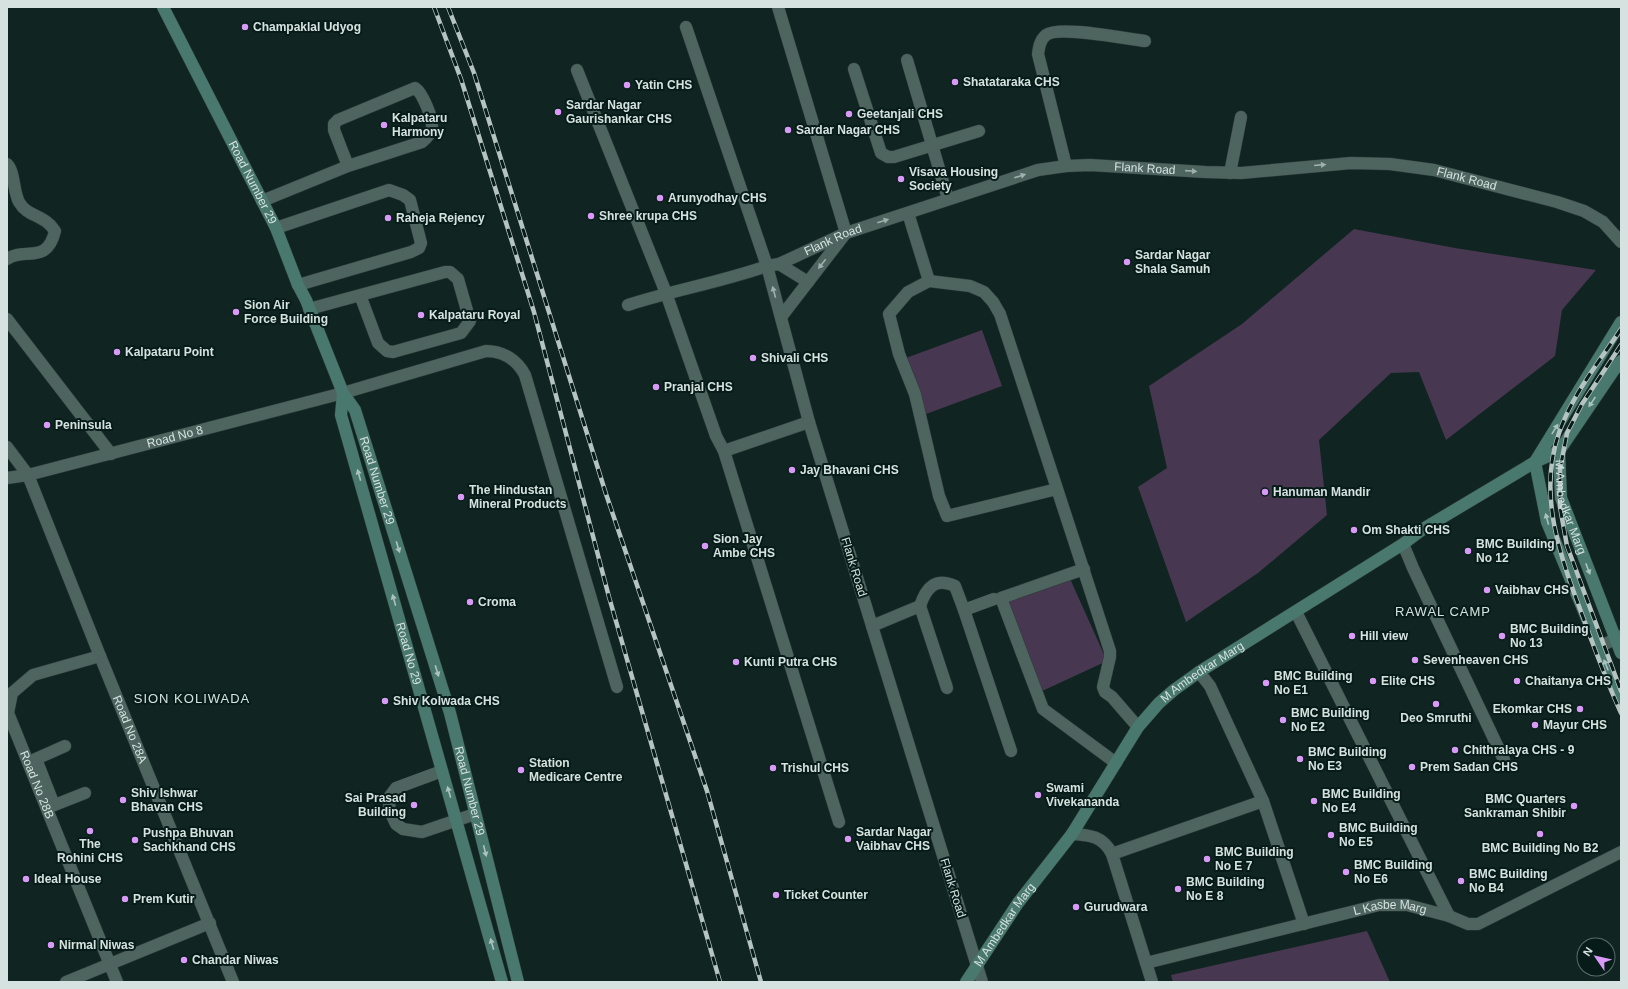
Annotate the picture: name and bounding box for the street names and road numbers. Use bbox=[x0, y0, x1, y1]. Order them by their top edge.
street label: Road Number 29 bbox=[226, 138, 280, 227]
street label: Flank Road bbox=[1114, 159, 1176, 177]
street label: Flank Road bbox=[1435, 164, 1498, 193]
street label: Flank Road bbox=[802, 221, 863, 258]
street label: Road No 8 bbox=[145, 423, 205, 451]
street label: Road Number 29 bbox=[357, 435, 398, 526]
street label: M Ambedkar Marg bbox=[1552, 459, 1589, 556]
street label: Flank Road bbox=[838, 536, 870, 598]
street label: Road No 29 bbox=[393, 621, 424, 687]
street label: M Ambedkar Marg bbox=[1158, 639, 1246, 706]
street label: Road No 28A bbox=[110, 693, 150, 765]
street label: Road Number 29 bbox=[452, 745, 488, 837]
street label: Road No 28B bbox=[17, 749, 57, 821]
street label: Flank Road bbox=[937, 857, 969, 919]
street label: M Ambedkar Marg bbox=[971, 880, 1038, 969]
street label: L Kasbe Marg bbox=[1352, 898, 1428, 918]

